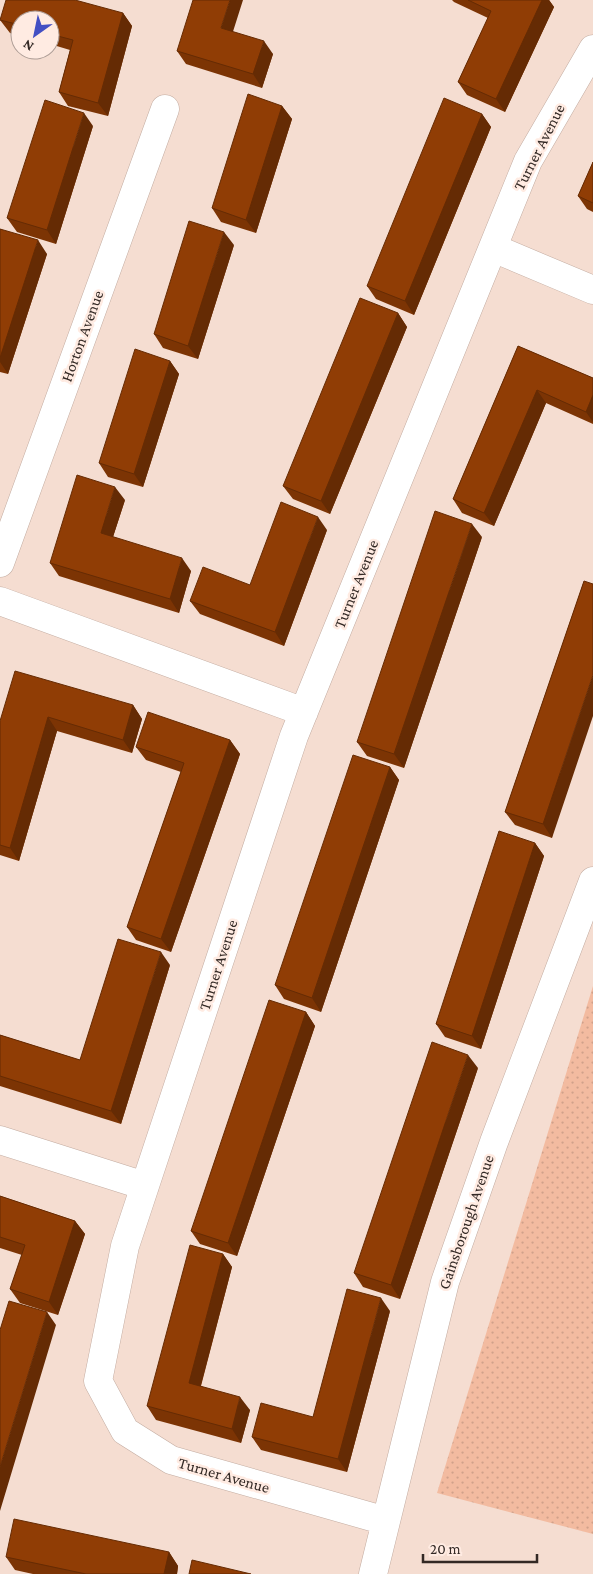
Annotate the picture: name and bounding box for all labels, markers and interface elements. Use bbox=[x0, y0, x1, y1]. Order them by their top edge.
north arrow bbox=[10, 10, 60, 60]
text: N bbox=[19, 36, 36, 55]
street label: Turner Avenue bbox=[510, 101, 568, 193]
street label: Horton Avenue bbox=[58, 288, 106, 384]
street label: Turner Avenue bbox=[330, 537, 382, 631]
street label: Turner Avenue bbox=[195, 918, 241, 1012]
street label: Gainsborough Avenue bbox=[435, 1153, 498, 1292]
street label: Turner Avenue bbox=[176, 1454, 272, 1496]
scale bar bbox=[423, 1532, 537, 1564]
text: 20 m bbox=[430, 1541, 461, 1557]

